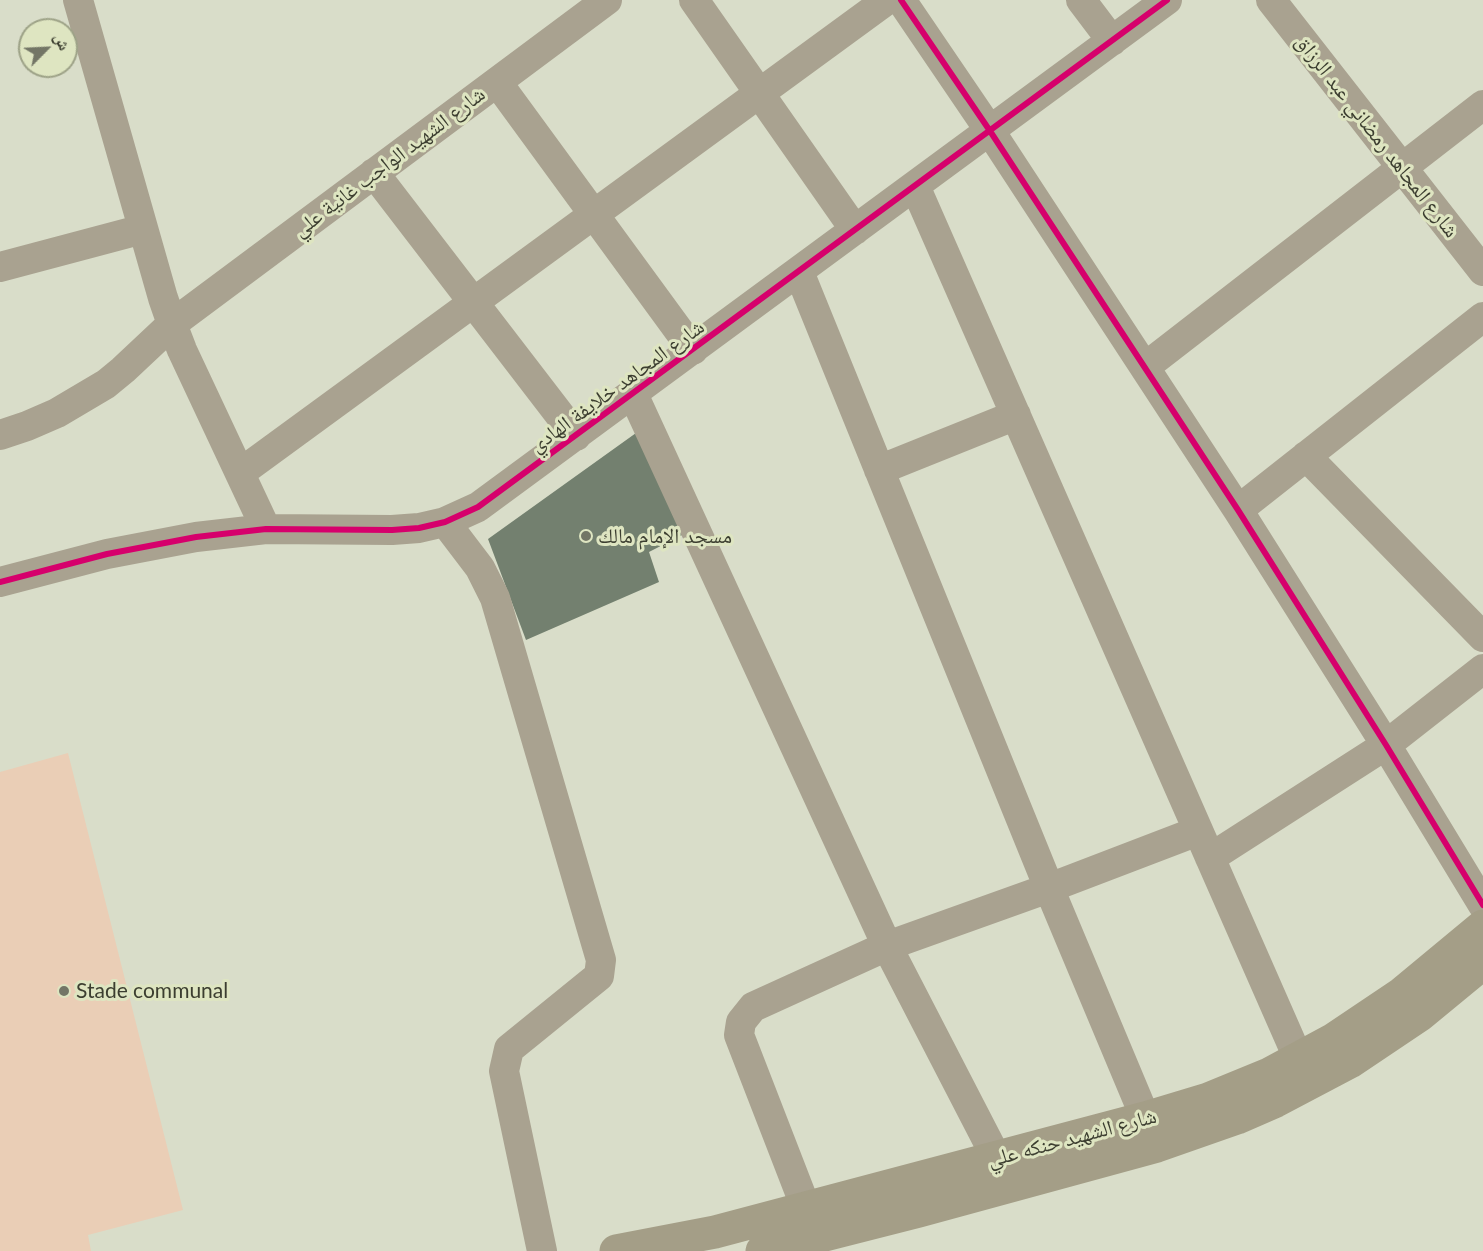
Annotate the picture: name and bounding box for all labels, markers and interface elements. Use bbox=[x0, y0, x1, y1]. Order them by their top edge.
north arrow bbox=[18, 18, 78, 78]
text: ش bbox=[51, 30, 75, 53]
street label: شارع المجاهد رمضاني عبد الرزاق bbox=[1290, 30, 1464, 242]
street label: شارع الشهيد الواجب غانية علي bbox=[288, 82, 490, 242]
street label: شارع المجاهد خلايفة الهادي bbox=[525, 314, 709, 458]
place label: مسجد الإمام مالك bbox=[598, 523, 732, 549]
marker: مسجد الإمام مالك bbox=[579, 529, 593, 543]
place label: Stade communal bbox=[76, 978, 228, 1004]
marker: Stade communal bbox=[57, 984, 71, 998]
street label: شارع الشهيد حنكه علي bbox=[985, 1103, 1159, 1173]

